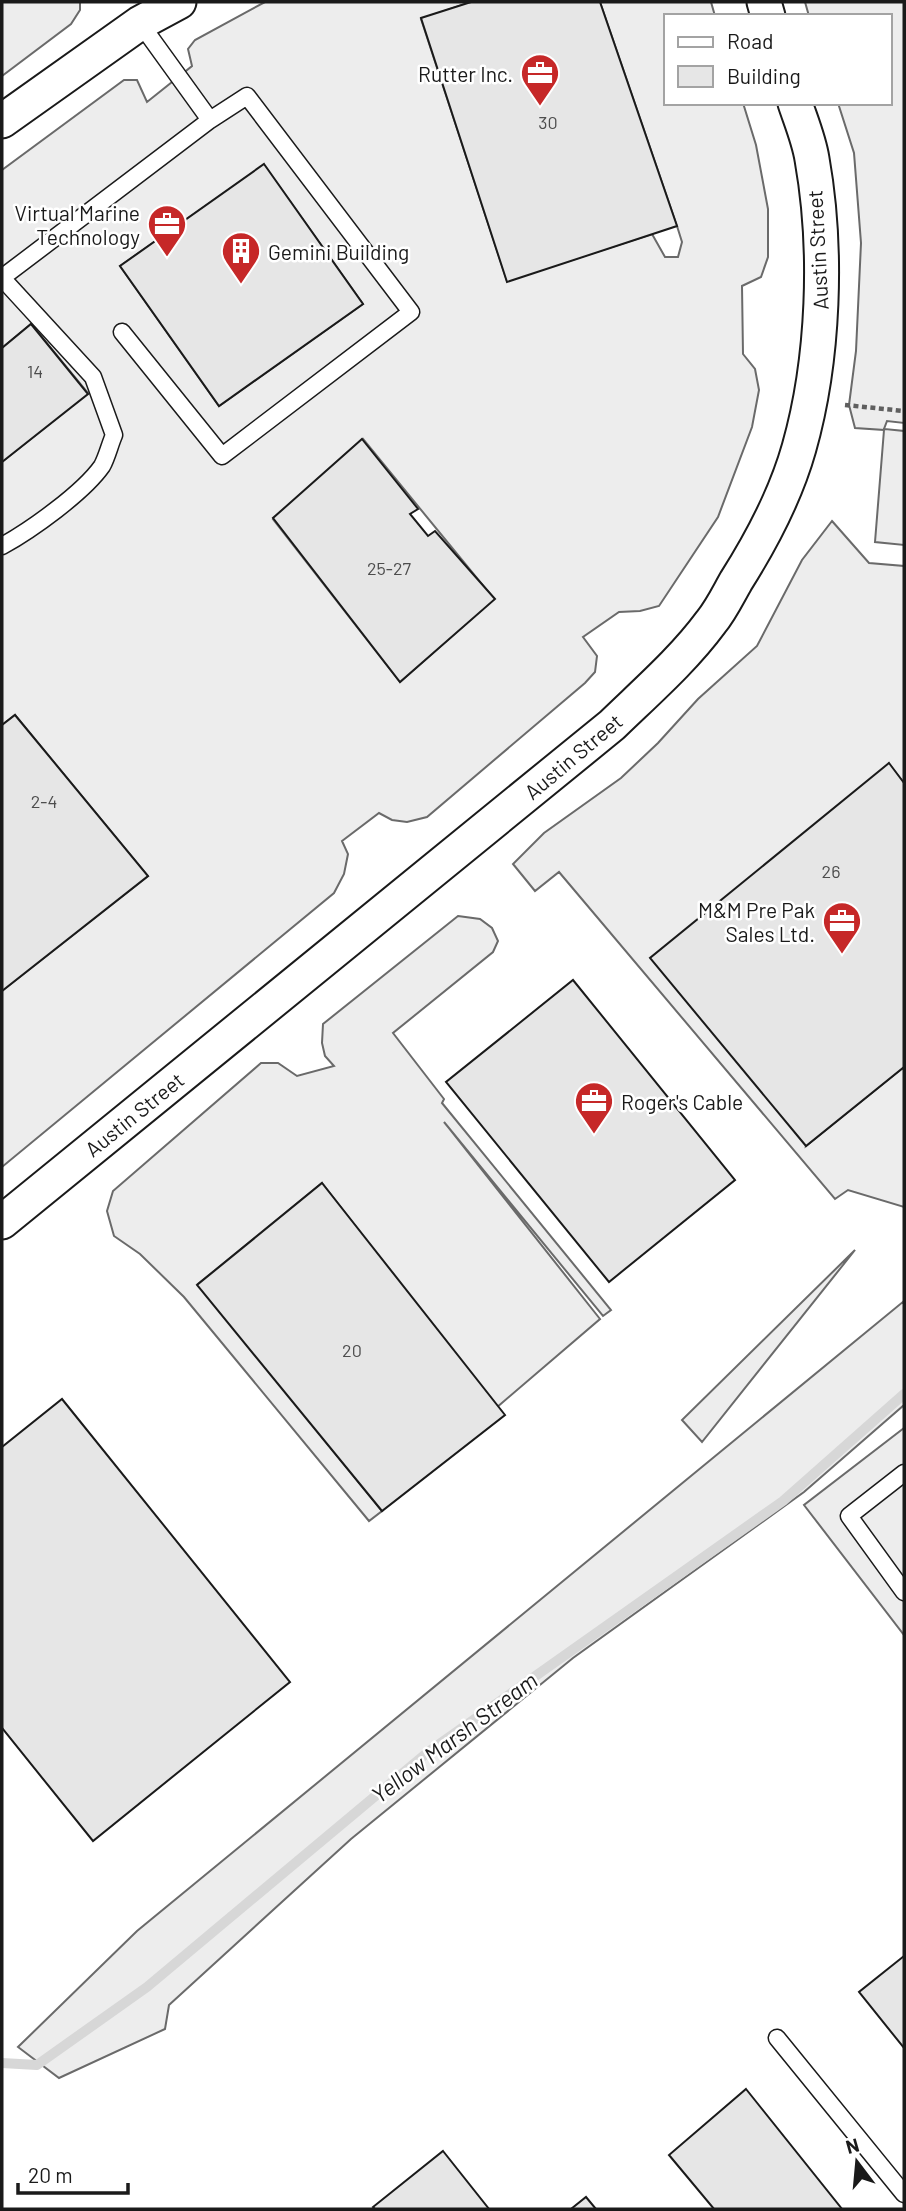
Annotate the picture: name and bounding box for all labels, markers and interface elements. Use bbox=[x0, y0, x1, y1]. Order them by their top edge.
legend bbox=[664, 14, 892, 105]
text: Road bbox=[727, 28, 773, 53]
office icon: Rutter Inc. bbox=[519, 52, 561, 107]
place label: Rutter Inc. bbox=[418, 61, 513, 86]
text: Building bbox=[727, 63, 801, 88]
house number: 30 bbox=[538, 111, 558, 133]
street label: Austin Street bbox=[801, 189, 833, 311]
place label: Virtual Marine Technology bbox=[15, 200, 140, 249]
office icon: Virtual Marine Technology bbox=[146, 203, 188, 258]
building icon: Gemini Building bbox=[220, 230, 262, 285]
place label: Gemini Building bbox=[268, 239, 409, 264]
house number: 14 bbox=[27, 360, 43, 382]
house number: 25-27 bbox=[367, 557, 412, 579]
street label: Austin Street bbox=[519, 708, 627, 804]
house number: 2-4 bbox=[31, 790, 57, 812]
house number: 26 bbox=[822, 860, 840, 882]
place label: M&M Pre Pak Sales Ltd. bbox=[698, 897, 815, 946]
office icon: M&M Pre Pak Sales Ltd. bbox=[821, 900, 863, 955]
street label: Austin Street bbox=[80, 1067, 188, 1161]
office icon: Roger's Cable bbox=[573, 1080, 615, 1135]
place label: Roger's Cable bbox=[621, 1089, 743, 1114]
house number: 20 bbox=[342, 1339, 362, 1361]
water label: Yellow Marsh Stream bbox=[365, 1665, 543, 1809]
north arrow bbox=[822, 2127, 892, 2197]
text: N bbox=[843, 2132, 861, 2158]
scale bar bbox=[18, 2152, 128, 2196]
text: 20 m bbox=[28, 2162, 73, 2187]

